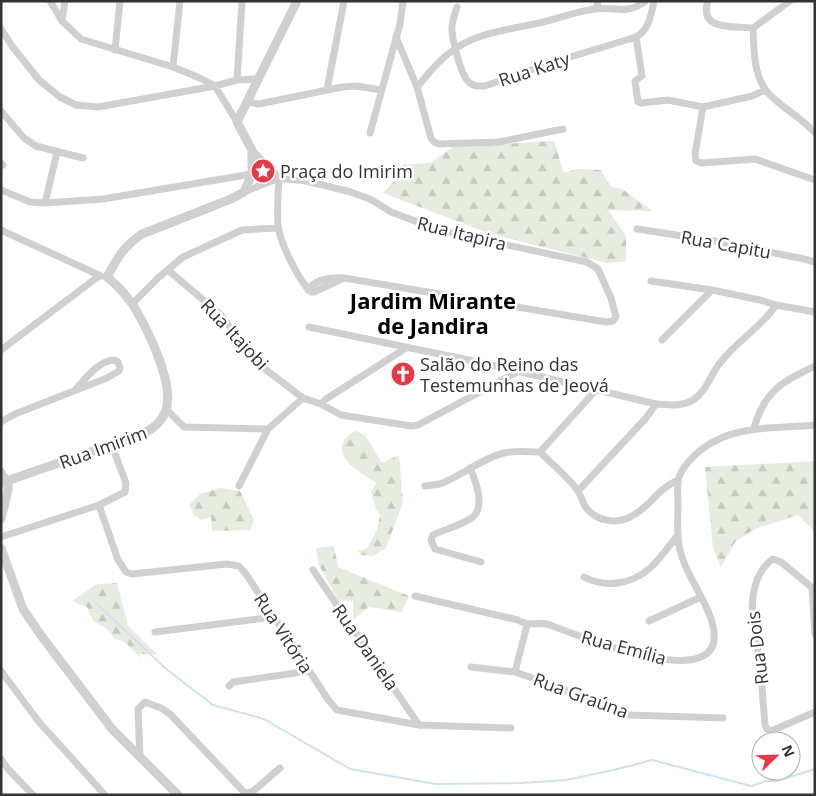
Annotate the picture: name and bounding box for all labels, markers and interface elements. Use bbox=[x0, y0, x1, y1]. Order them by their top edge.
street label: Rua Katy bbox=[495, 46, 573, 92]
place icon: Praça do Imirim bbox=[250, 158, 276, 184]
place label: Praça do Imirim bbox=[280, 159, 413, 183]
street label: Rua Itapira bbox=[415, 210, 509, 256]
street label: Rua Capitu bbox=[679, 224, 773, 264]
district label: Jardim Mirante de Jandira bbox=[348, 285, 516, 340]
street label: Rua Itajobi bbox=[196, 293, 274, 375]
place label: Salão do Reino das Testemunhas de Jeová bbox=[420, 352, 609, 397]
church icon: Salão do Reino das Testemunhas de Jeová bbox=[390, 361, 416, 387]
street label: Rua Imirim bbox=[56, 420, 150, 474]
street label: Rua Vitória bbox=[249, 588, 319, 678]
street label: Rua Daniela bbox=[327, 599, 405, 695]
street label: Rua Dois bbox=[741, 610, 773, 686]
street label: Rua Emília bbox=[579, 624, 669, 670]
street label: Rua Graúna bbox=[530, 667, 632, 723]
north arrow bbox=[751, 731, 801, 781]
text: N bbox=[777, 742, 799, 760]

